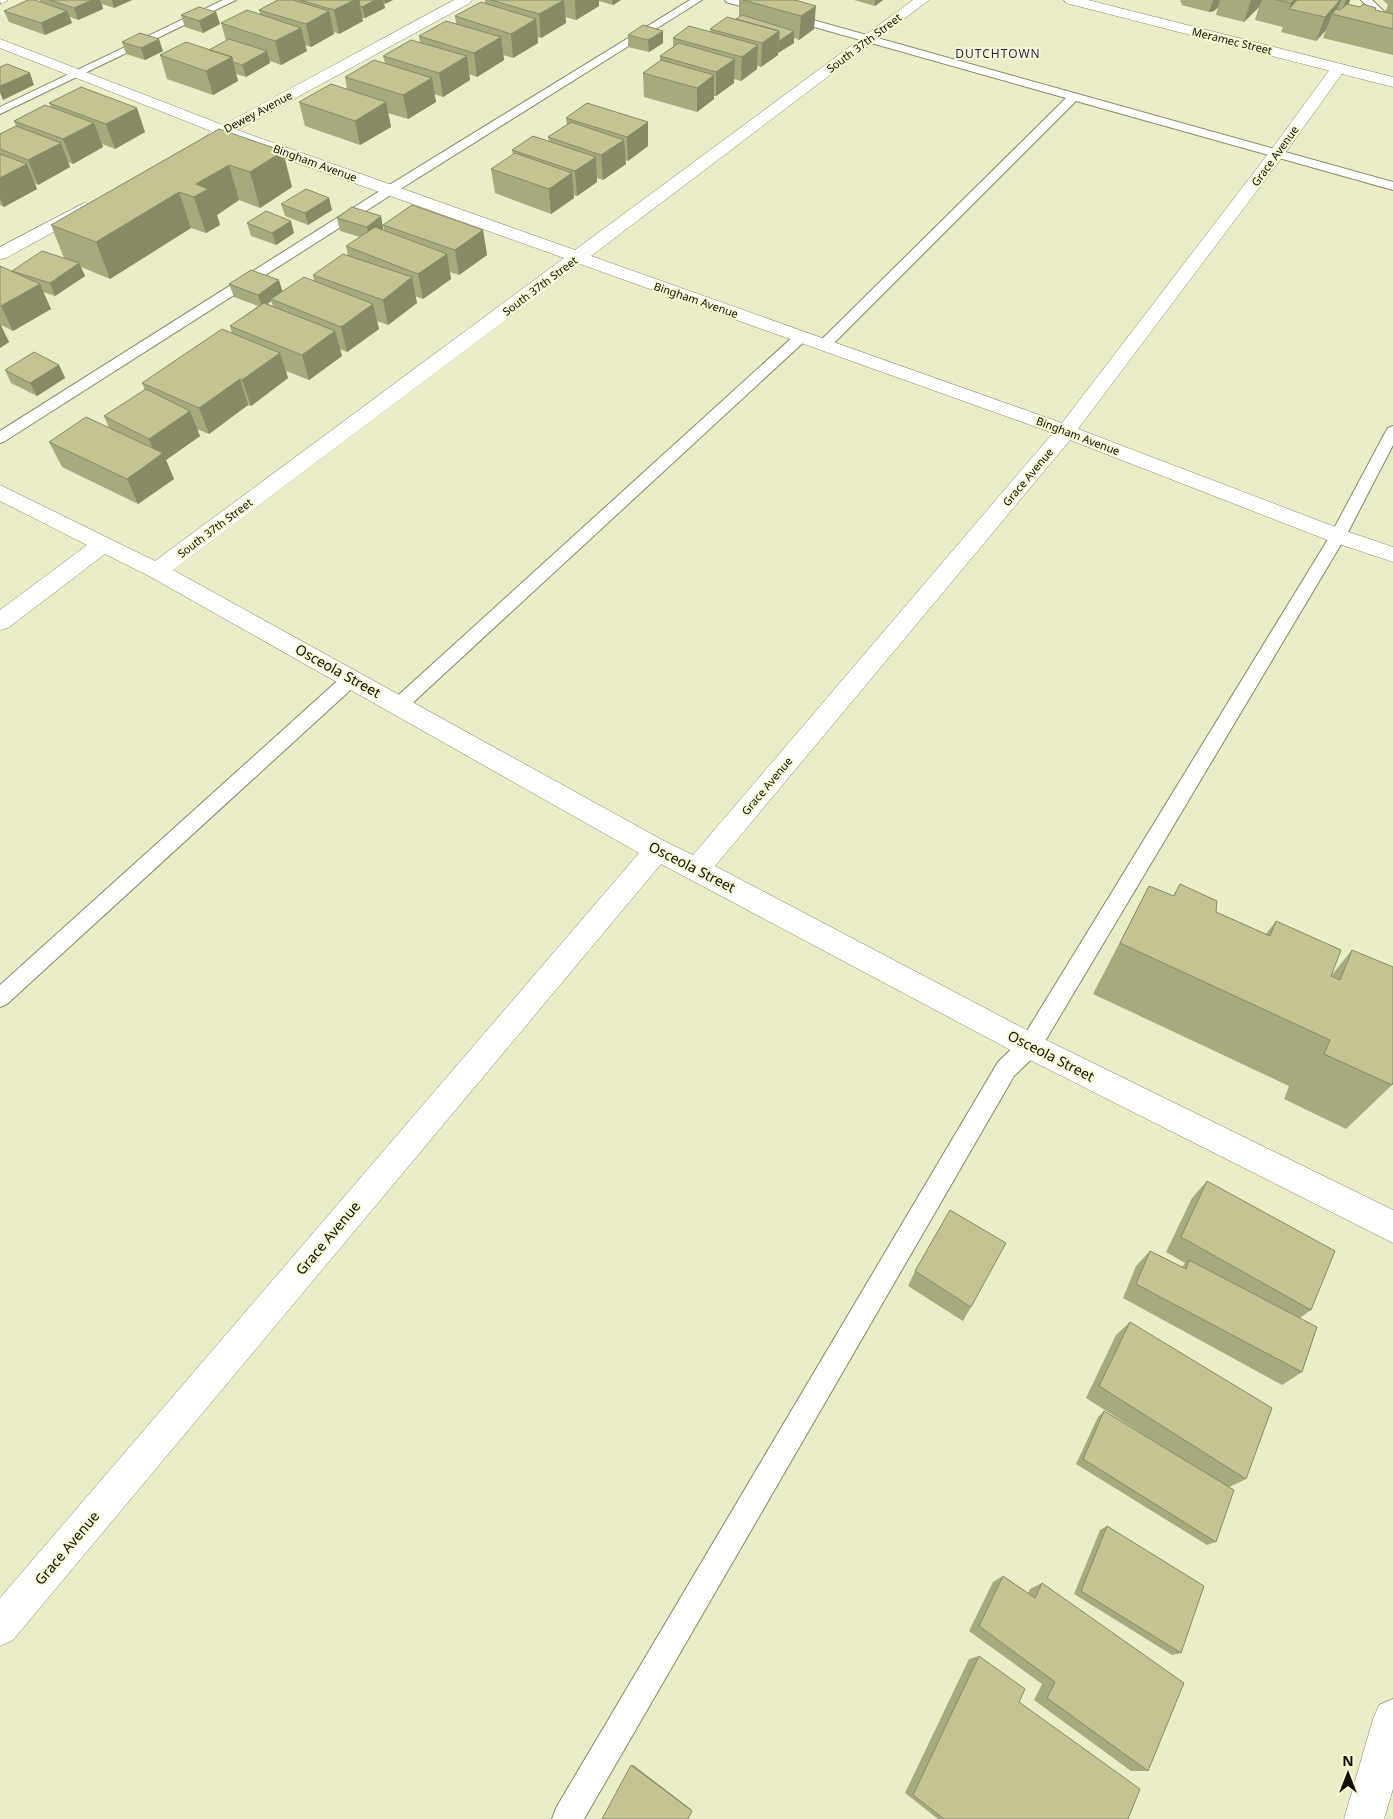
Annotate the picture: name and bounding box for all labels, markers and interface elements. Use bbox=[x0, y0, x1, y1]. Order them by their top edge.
street label: South 37th Street bbox=[823, 9, 904, 76]
street label: Meramec Street bbox=[1191, 23, 1274, 58]
district label: DUTCHTOWN bbox=[955, 45, 1041, 62]
street label: Dewey Avenue bbox=[221, 87, 295, 136]
street label: Grace Avenue bbox=[1248, 122, 1302, 189]
street label: Bingham Avenue bbox=[271, 140, 359, 185]
street label: South 37th Street bbox=[499, 252, 580, 319]
street label: Bingham Avenue bbox=[652, 278, 740, 321]
street label: Bingham Avenue bbox=[1034, 413, 1122, 458]
street label: Grace Avenue bbox=[999, 444, 1056, 509]
street label: South 37th Street bbox=[174, 494, 255, 561]
street label: Osceola Street bbox=[292, 639, 384, 702]
street label: Grace Avenue bbox=[738, 753, 795, 818]
street label: Osceola Street bbox=[646, 837, 739, 897]
street label: Osceola Street bbox=[1005, 1026, 1098, 1086]
street label: Grace Avenue bbox=[291, 1197, 364, 1279]
street label: Grace Avenue bbox=[30, 1507, 103, 1589]
north arrow bbox=[1323, 1749, 1373, 1799]
text: N bbox=[1342, 1751, 1354, 1770]

